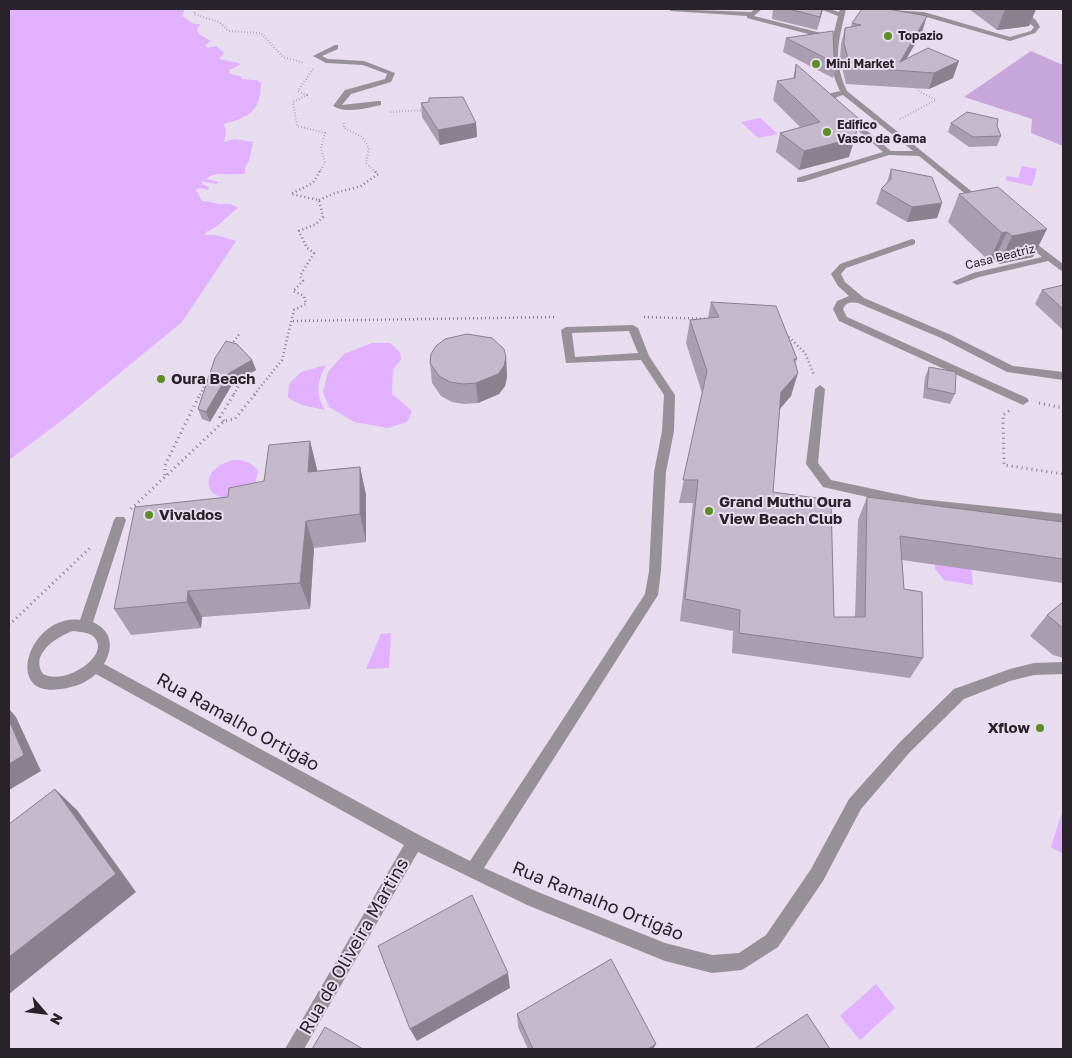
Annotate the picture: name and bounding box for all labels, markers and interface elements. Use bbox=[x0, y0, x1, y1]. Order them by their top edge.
place label: Topazio bbox=[898, 28, 943, 43]
marker: Topazio bbox=[882, 30, 894, 42]
place label: Mini Market bbox=[826, 56, 895, 71]
marker: Mini Market bbox=[810, 58, 822, 70]
place label: Edifico Vasco da Gama bbox=[837, 117, 926, 146]
marker: Edifico Vasco da Gama bbox=[821, 126, 833, 138]
street label: Casa Beatriz bbox=[963, 241, 1036, 272]
place label: Oura Beach bbox=[171, 369, 255, 387]
marker: Oura Beach bbox=[155, 373, 167, 385]
place label: Grand Muthu Oura View Beach Club bbox=[719, 492, 852, 527]
place label: Vivaldos bbox=[159, 505, 223, 523]
marker: Grand Muthu Oura View Beach Club bbox=[703, 505, 715, 517]
marker: Vivaldos bbox=[143, 509, 155, 521]
street label: Rua Ramalho Ortigão bbox=[153, 667, 324, 775]
place label: Xflow bbox=[988, 718, 1031, 736]
marker: Xflow bbox=[1034, 722, 1046, 734]
street label: Rua de Oliveira Martins bbox=[294, 854, 413, 1037]
street label: Rua Ramalho Ortigão bbox=[510, 856, 687, 944]
north arrow bbox=[20, 988, 70, 1038]
text: N bbox=[47, 1011, 67, 1028]

